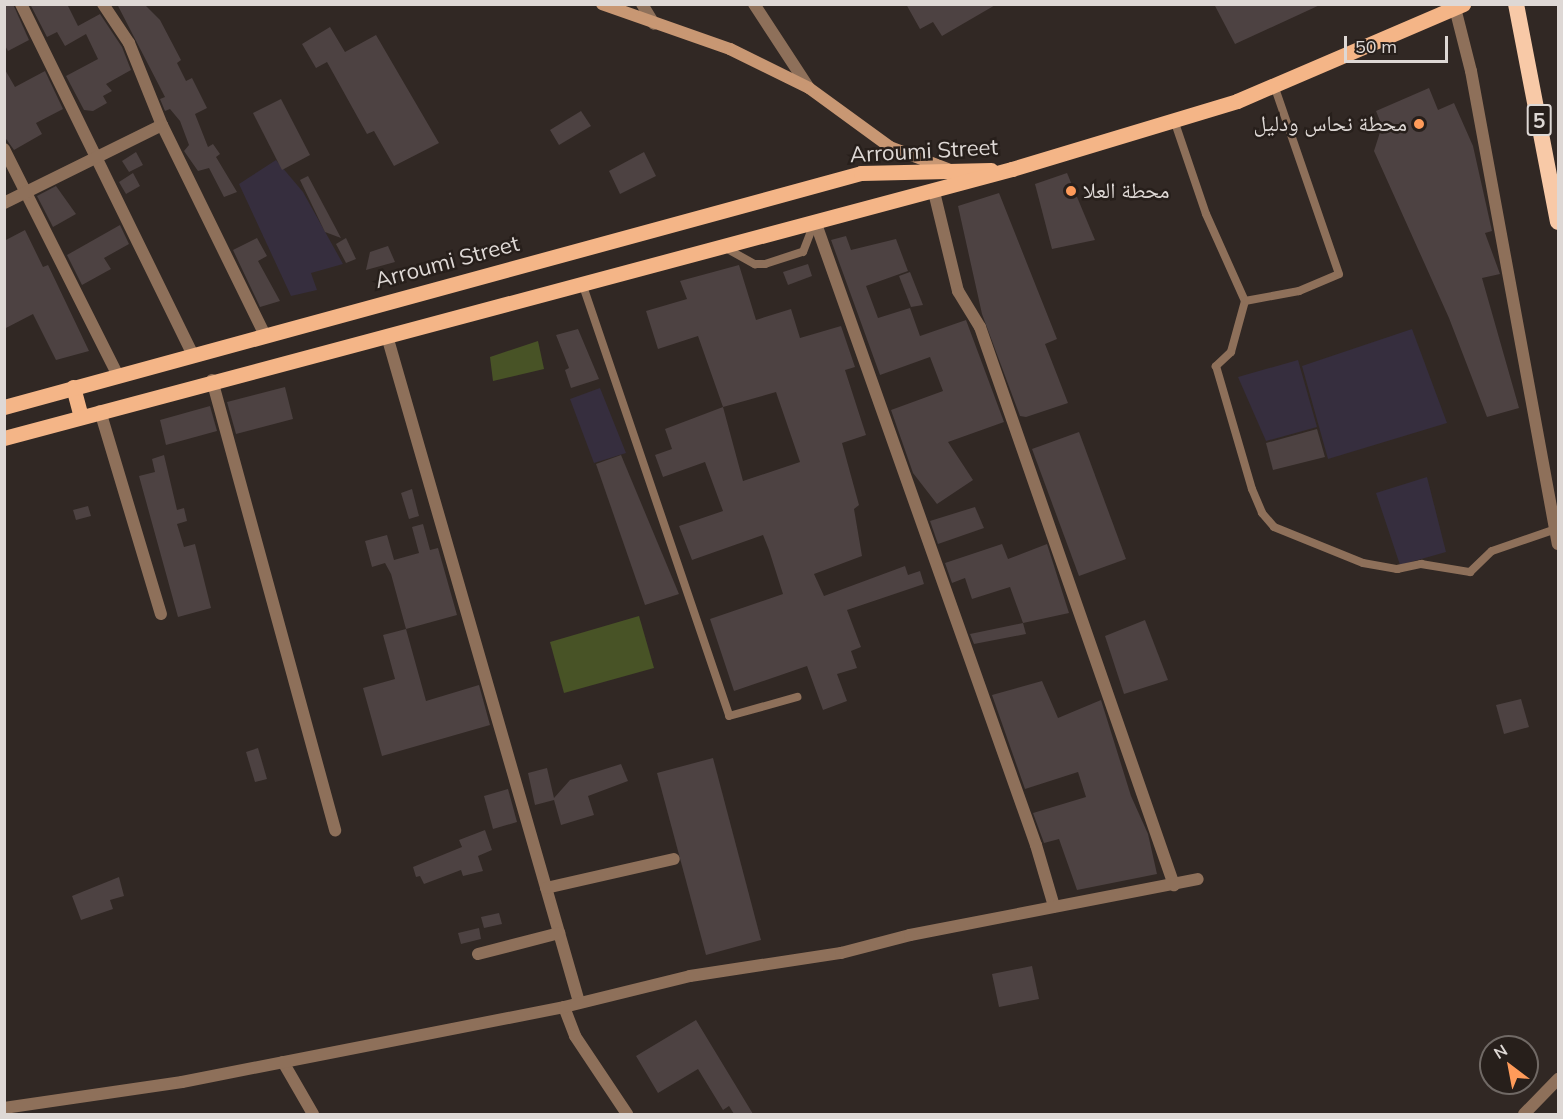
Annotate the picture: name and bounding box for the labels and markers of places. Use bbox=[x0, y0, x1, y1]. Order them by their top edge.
place label: محطة نحاس ودليل bbox=[1254, 111, 1407, 137]
marker: محطة نحاس ودليل bbox=[1412, 117, 1426, 131]
place label: محطة العلا bbox=[1083, 178, 1170, 204]
marker: محطة العلا bbox=[1064, 184, 1078, 198]

